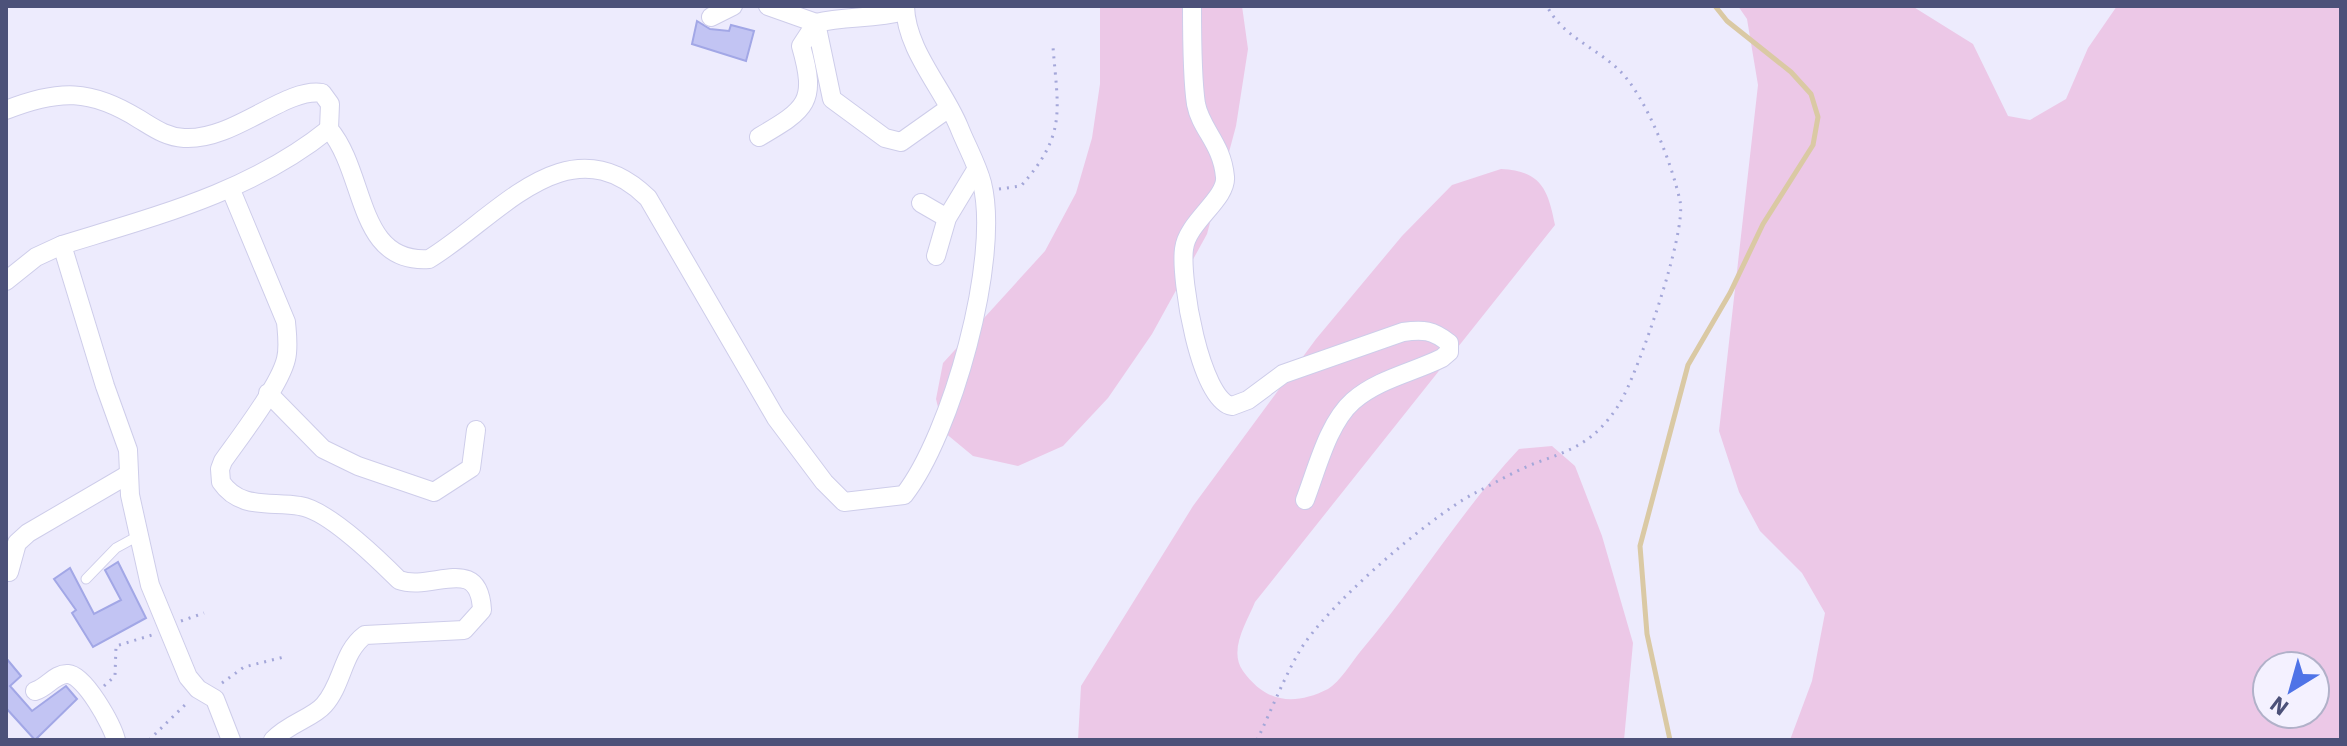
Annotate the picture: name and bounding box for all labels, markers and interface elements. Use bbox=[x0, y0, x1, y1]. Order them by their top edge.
north arrow bbox=[2251, 650, 2331, 730]
text: N bbox=[2264, 690, 2294, 723]

